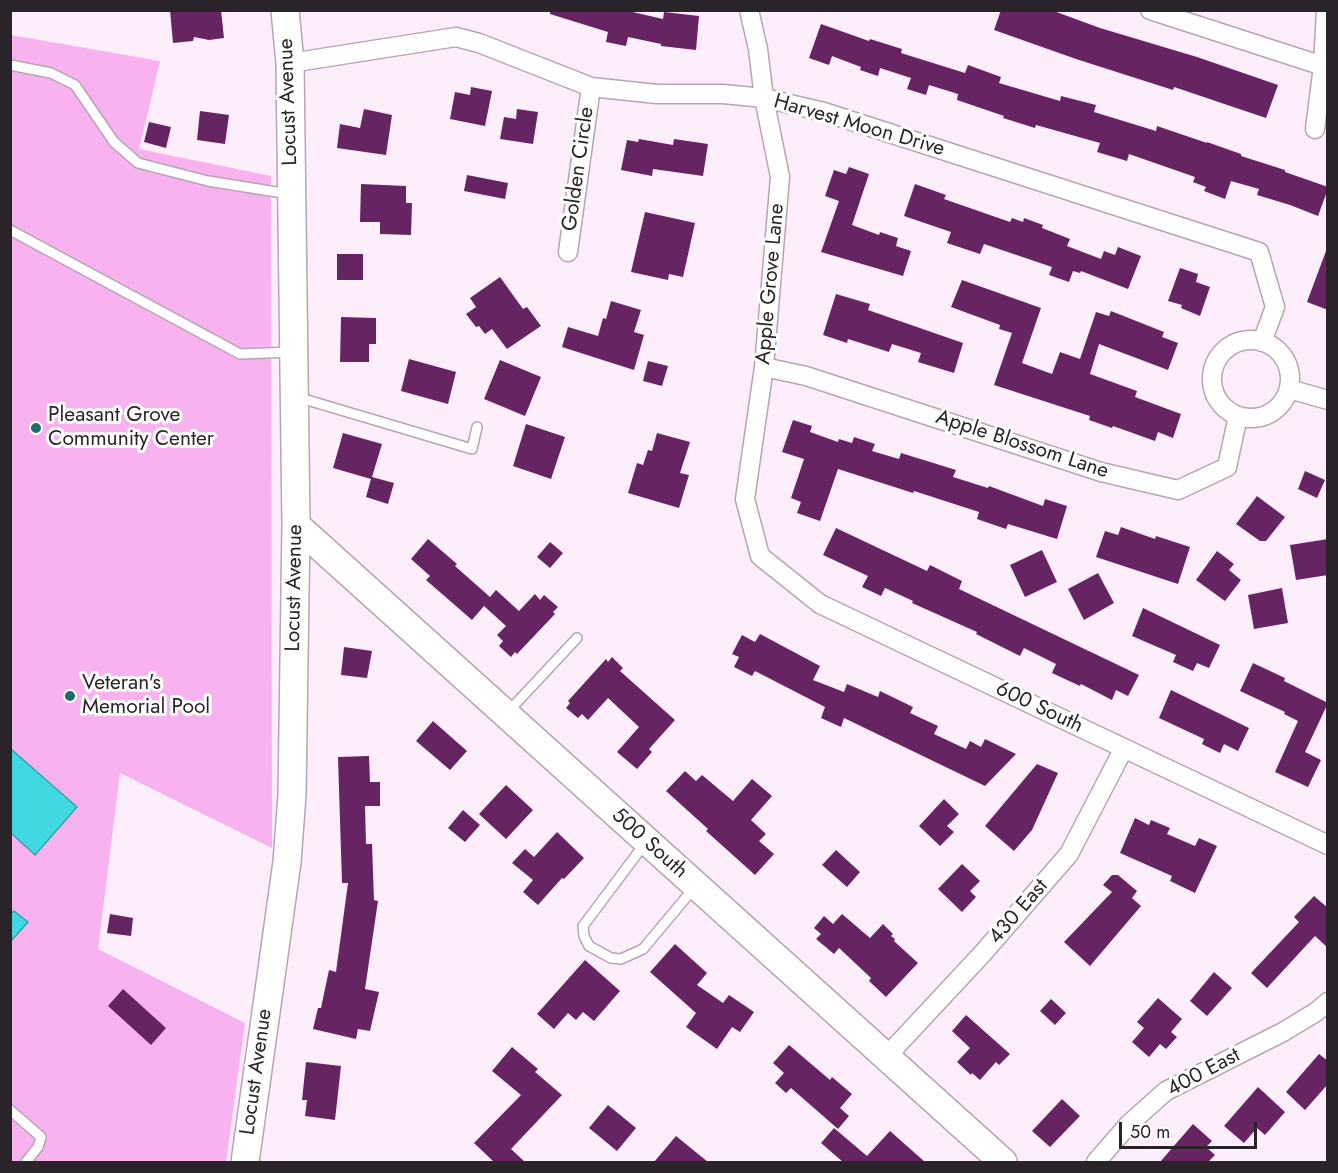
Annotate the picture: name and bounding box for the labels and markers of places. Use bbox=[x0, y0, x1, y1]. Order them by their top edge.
place label: Pleasant Grove Community Center bbox=[48, 403, 214, 453]
marker: Pleasant Grove Community Center bbox=[29, 421, 43, 435]
place label: Veteran's Memorial Pool bbox=[82, 671, 210, 721]
marker: Veteran's Memorial Pool bbox=[63, 689, 77, 703]

